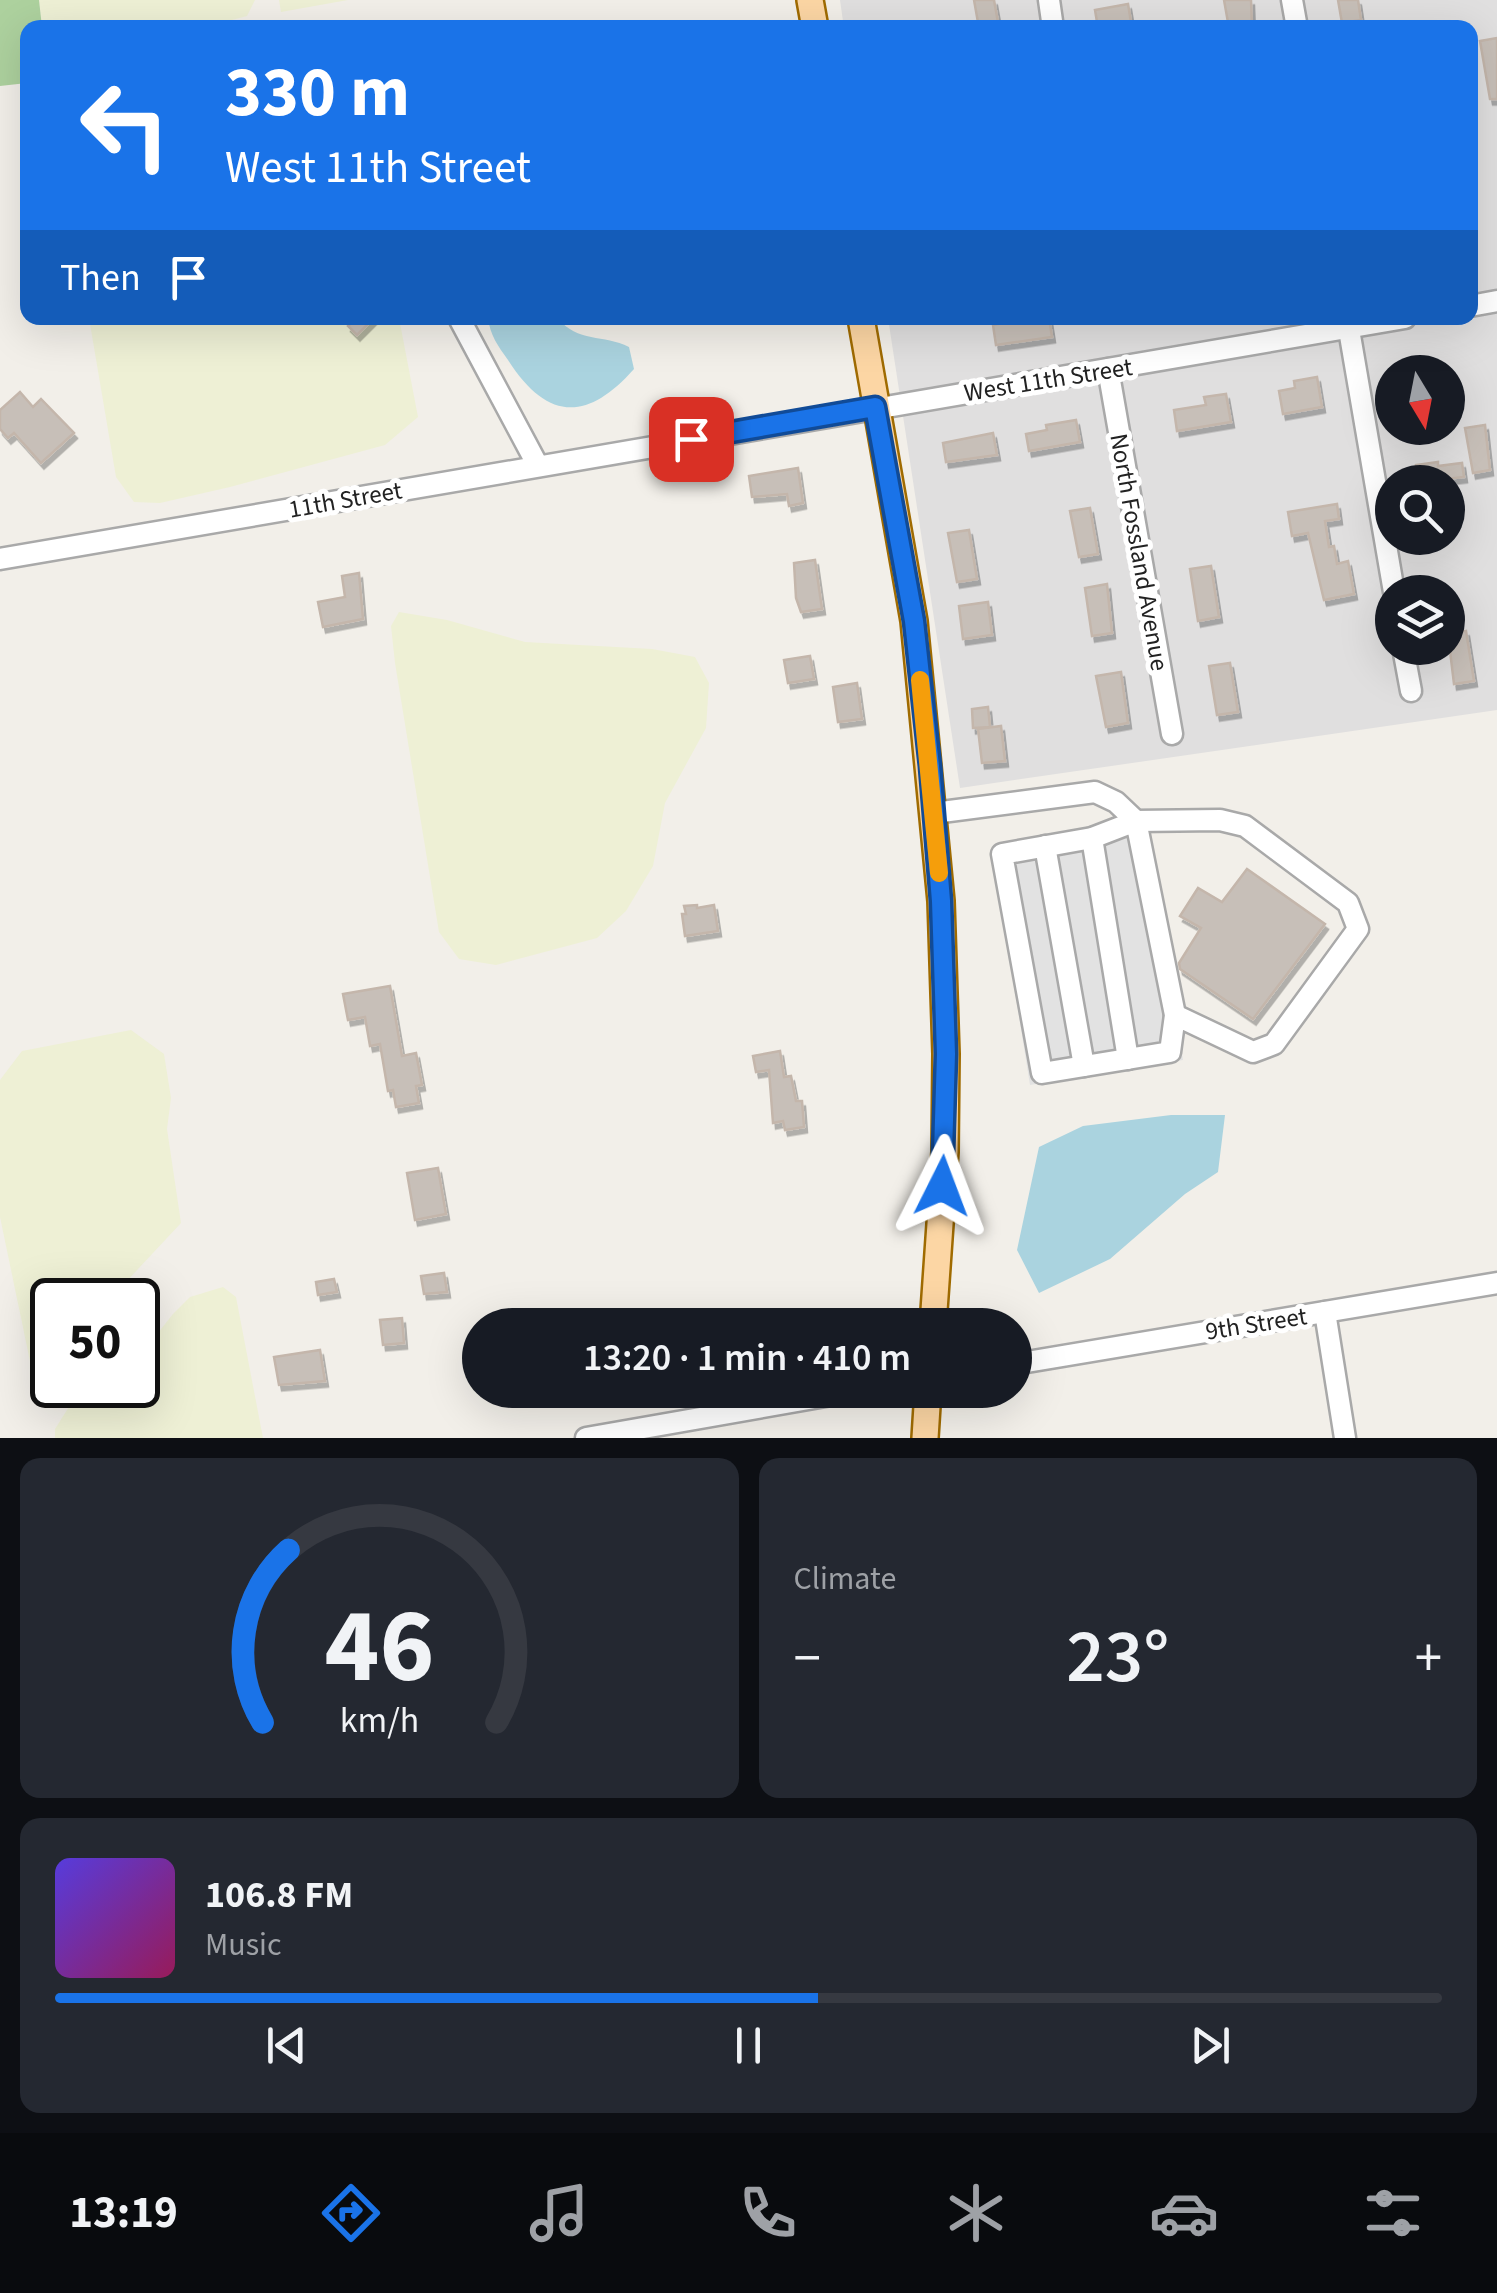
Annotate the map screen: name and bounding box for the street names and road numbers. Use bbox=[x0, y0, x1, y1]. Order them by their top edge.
street label: West 11th Street bbox=[961, 349, 1135, 411]
street label: North Fossland Avenue bbox=[1100, 431, 1178, 674]
street label: 11th Street bbox=[286, 472, 405, 528]
street label: 9th Street bbox=[1203, 1298, 1310, 1350]

